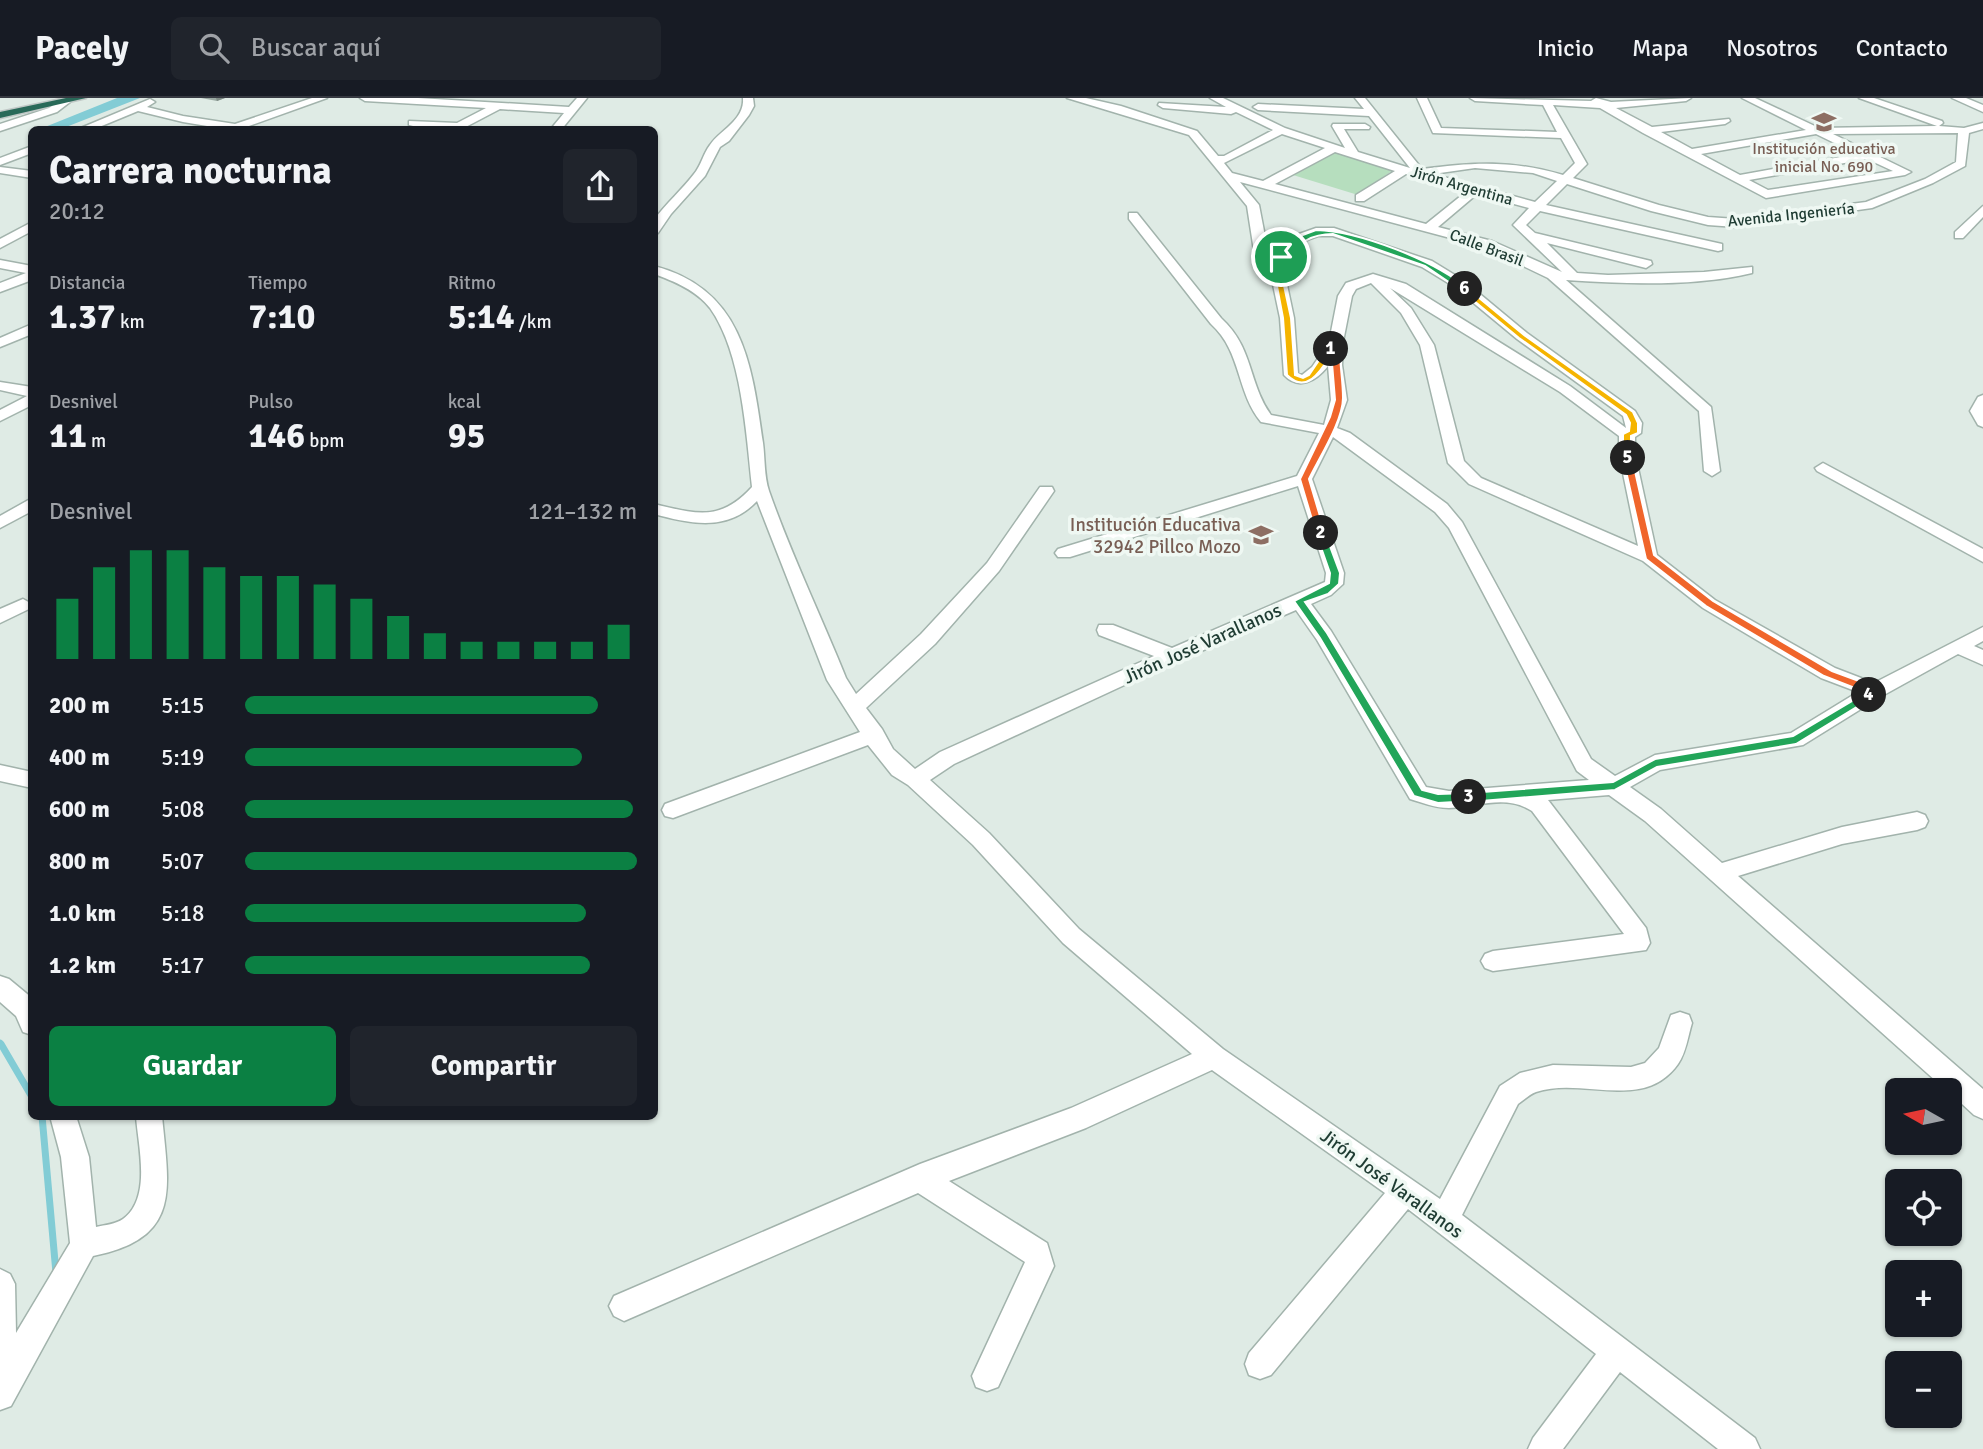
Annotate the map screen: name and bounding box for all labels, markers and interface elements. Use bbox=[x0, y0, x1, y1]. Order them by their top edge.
search box bbox=[171, 17, 661, 80]
text: Pacely bbox=[35, 28, 129, 69]
icon: search bbox=[195, 29, 233, 67]
text: Buscar aquí bbox=[251, 32, 381, 64]
text: Inicio bbox=[1537, 33, 1594, 63]
text: Mapa bbox=[1632, 33, 1688, 63]
text: Nosotros bbox=[1726, 33, 1818, 63]
text: Contacto bbox=[1856, 33, 1948, 63]
school or university icon: Institución educativa inicial No. 690 bbox=[1810, 108, 1838, 136]
place label: Institución educativa inicial No. 690 bbox=[1752, 139, 1896, 177]
text: Carrera nocturna bbox=[49, 147, 332, 194]
button: share bbox=[563, 149, 637, 223]
street label: Jirón Argentina bbox=[1408, 162, 1515, 210]
text: 20:12 bbox=[49, 197, 105, 226]
street label: Avenida Ingeniería bbox=[1727, 198, 1855, 232]
street label: Calle Brasil bbox=[1447, 225, 1527, 271]
pin bbox=[1251, 227, 1311, 287]
icon: arrive bbox=[1262, 238, 1300, 276]
text: Distancia bbox=[49, 271, 125, 295]
text: Tiempo bbox=[248, 271, 307, 295]
text: Ritmo bbox=[448, 271, 496, 295]
pin: 6 bbox=[1448, 272, 1482, 306]
text: 6 bbox=[1459, 276, 1470, 300]
text: 1.37 bbox=[49, 295, 116, 338]
text: 7:10 bbox=[248, 295, 315, 338]
text: 5:14 bbox=[448, 295, 515, 338]
text: km bbox=[116, 310, 145, 334]
text: /km bbox=[515, 310, 552, 334]
pin: 1 bbox=[1314, 331, 1348, 366]
text: 1 bbox=[1325, 336, 1336, 360]
text: Desnivel bbox=[49, 390, 118, 414]
text: Pulso bbox=[248, 390, 293, 414]
text: kcal bbox=[448, 390, 481, 414]
text: 11 bbox=[49, 414, 87, 457]
text: 146 bbox=[248, 414, 305, 457]
text: 95 bbox=[448, 414, 485, 457]
text: m bbox=[87, 429, 106, 453]
text: bpm bbox=[305, 429, 344, 453]
pin: 5 bbox=[1610, 440, 1646, 476]
text: 5 bbox=[1622, 445, 1633, 469]
text: Desnivel bbox=[49, 497, 132, 526]
text: 121–132 m bbox=[528, 497, 637, 526]
place label: Institución Educativa 32942 Pillco Mozo bbox=[1070, 513, 1241, 559]
pin: 2 bbox=[1304, 516, 1338, 550]
text: 2 bbox=[1315, 520, 1326, 544]
school or university icon: Institución Educativa 32942 Pillco Mozo bbox=[1247, 521, 1275, 549]
street label: Jirón José Varallanos bbox=[1120, 598, 1285, 690]
pin: 4 bbox=[1852, 678, 1886, 712]
text: 4 bbox=[1863, 682, 1874, 706]
text: 200 m bbox=[49, 691, 110, 720]
text: 5:15 bbox=[161, 691, 204, 720]
text: 400 m bbox=[49, 743, 110, 772]
text: 5:19 bbox=[161, 743, 204, 772]
pin: 3 bbox=[1452, 780, 1486, 814]
text: 3 bbox=[1463, 784, 1474, 808]
text: 600 m bbox=[49, 795, 110, 824]
text: 5:08 bbox=[161, 795, 204, 824]
text: 800 m bbox=[49, 847, 110, 876]
text: 5:07 bbox=[161, 847, 204, 876]
text: 1.0 km bbox=[49, 899, 116, 928]
text: 5:18 bbox=[161, 899, 204, 928]
text: 1.2 km bbox=[49, 951, 116, 980]
text: 5:17 bbox=[161, 951, 204, 980]
button: Guardar bbox=[49, 1026, 336, 1106]
button: Compartir bbox=[350, 1026, 637, 1106]
north arrow bbox=[1885, 1078, 1962, 1155]
map controls bbox=[1885, 1078, 1962, 1428]
street label: Jirón José Varallanos bbox=[1315, 1124, 1467, 1244]
button: locate bbox=[1885, 1169, 1962, 1246]
button: + bbox=[1885, 1260, 1962, 1337]
button: − bbox=[1885, 1351, 1962, 1428]

